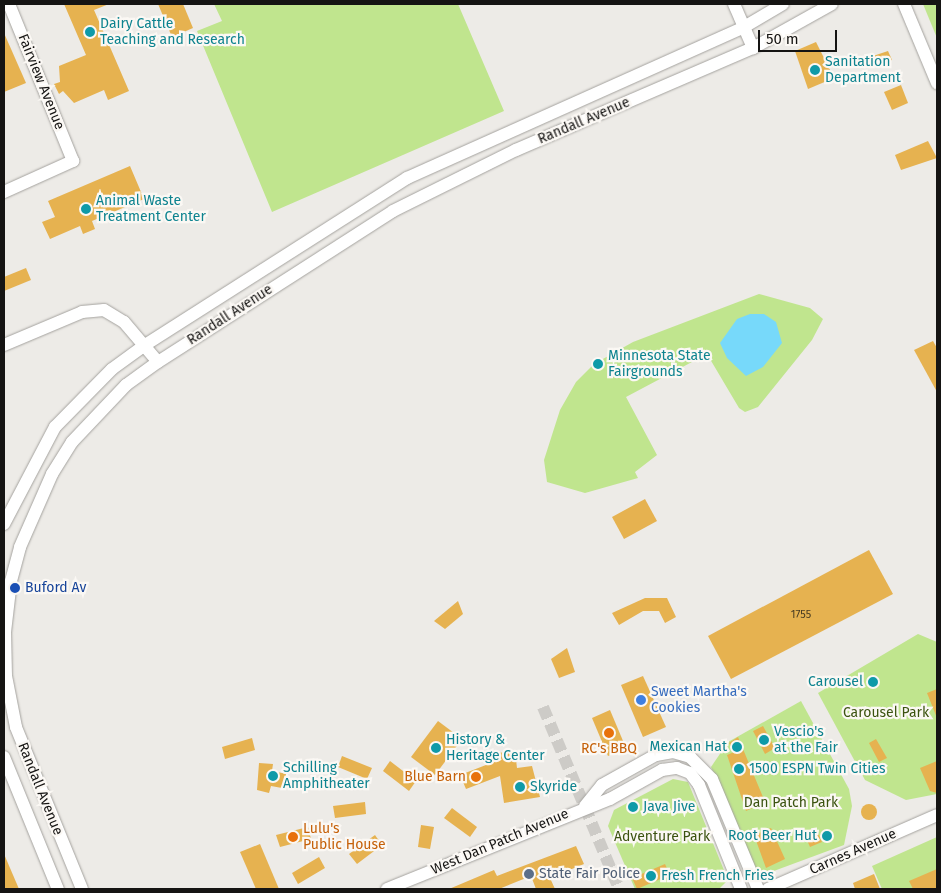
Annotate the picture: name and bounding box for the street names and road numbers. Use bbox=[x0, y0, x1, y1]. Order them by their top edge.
street label: Fairview Avenue bbox=[14, 32, 68, 132]
street label: Randall Avenue bbox=[535, 94, 633, 148]
street label: Randall Avenue bbox=[184, 281, 276, 349]
street label: Randall Avenue bbox=[14, 740, 66, 838]
street label: West Dan Patch Avenue bbox=[429, 805, 571, 879]
street label: Carnes Avenue bbox=[807, 825, 899, 879]

